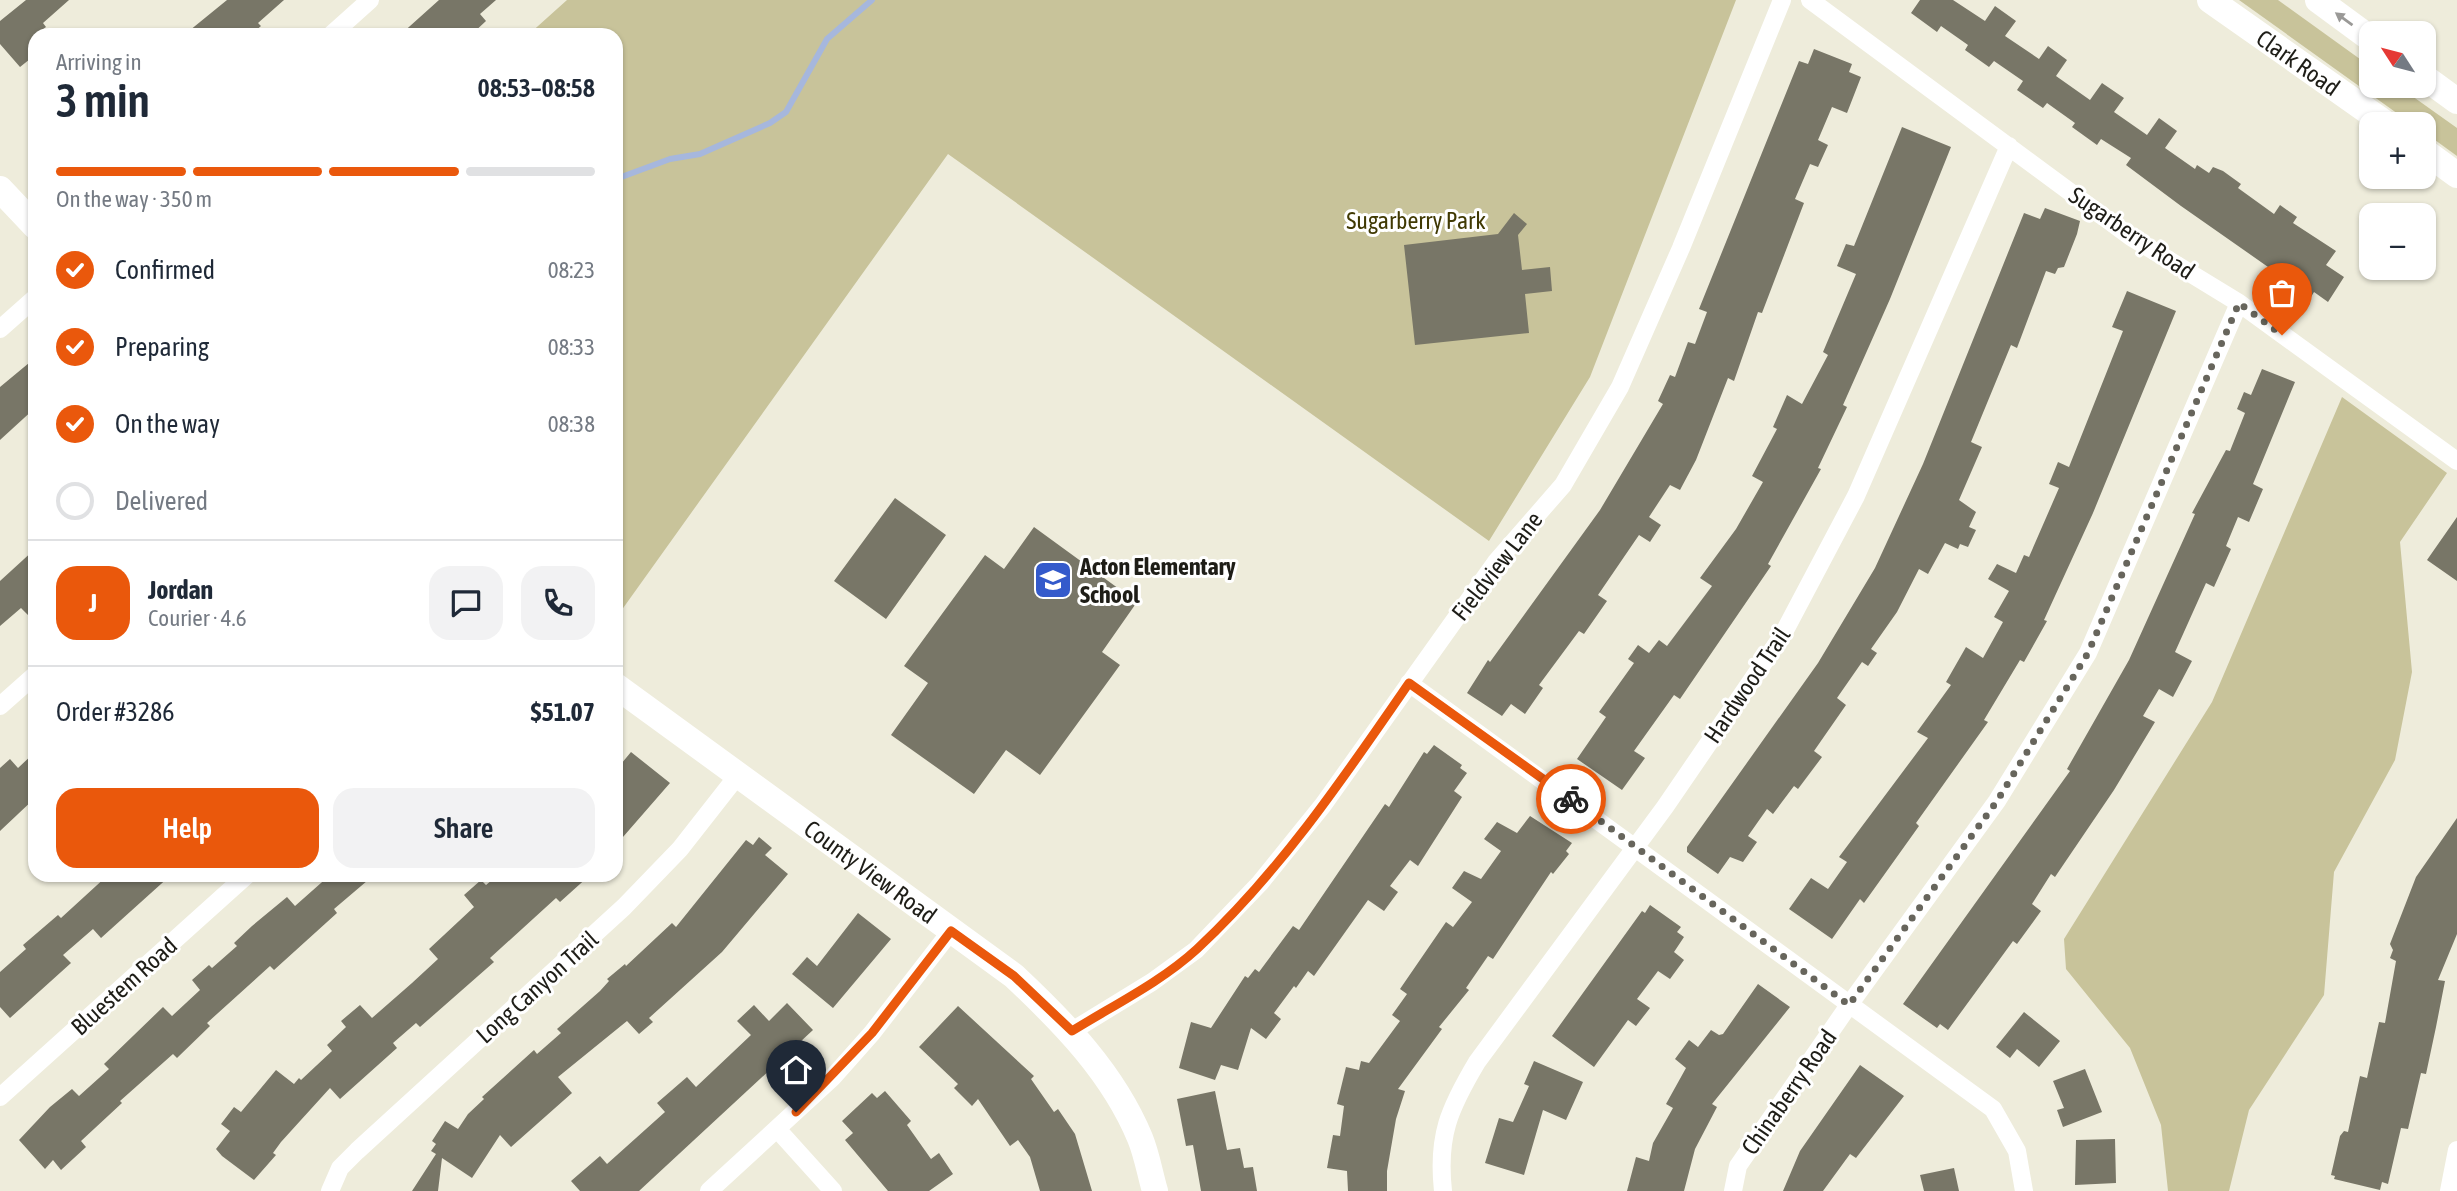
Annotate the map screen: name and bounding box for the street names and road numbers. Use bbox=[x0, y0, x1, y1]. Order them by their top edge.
street label: Clark Road bbox=[2252, 24, 2345, 101]
street label: Sugarberry Road bbox=[2064, 181, 2200, 285]
street label: Fieldview Lane bbox=[1446, 506, 1548, 626]
street label: Hardwood Trail bbox=[1698, 622, 1796, 748]
street label: County View Road bbox=[799, 814, 942, 929]
street label: Long Canyon Trail bbox=[471, 925, 604, 1049]
street label: Bluestem Road bbox=[66, 932, 182, 1040]
street label: Chinaberry Road bbox=[1736, 1024, 1842, 1160]

